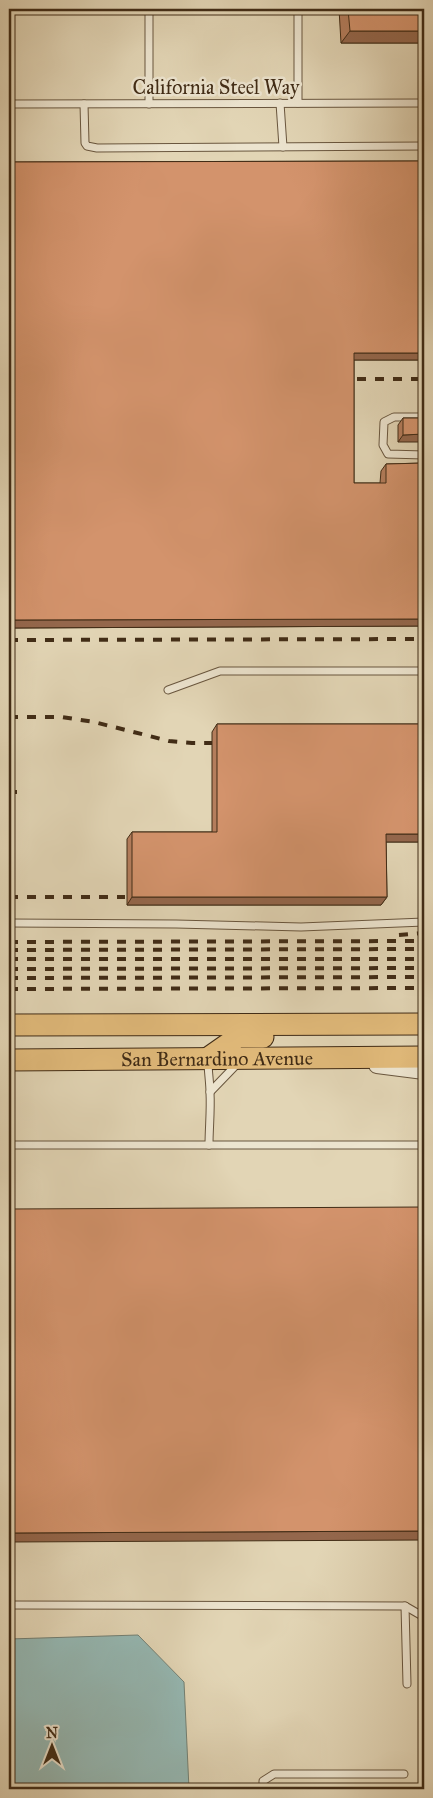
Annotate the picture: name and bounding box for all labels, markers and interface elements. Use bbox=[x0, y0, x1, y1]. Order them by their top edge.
street label: California Steel Way bbox=[133, 75, 300, 99]
street label: San Bernardino Avenue bbox=[121, 1046, 313, 1071]
north arrow bbox=[28, 1720, 78, 1770]
text: N bbox=[46, 1725, 58, 1742]

